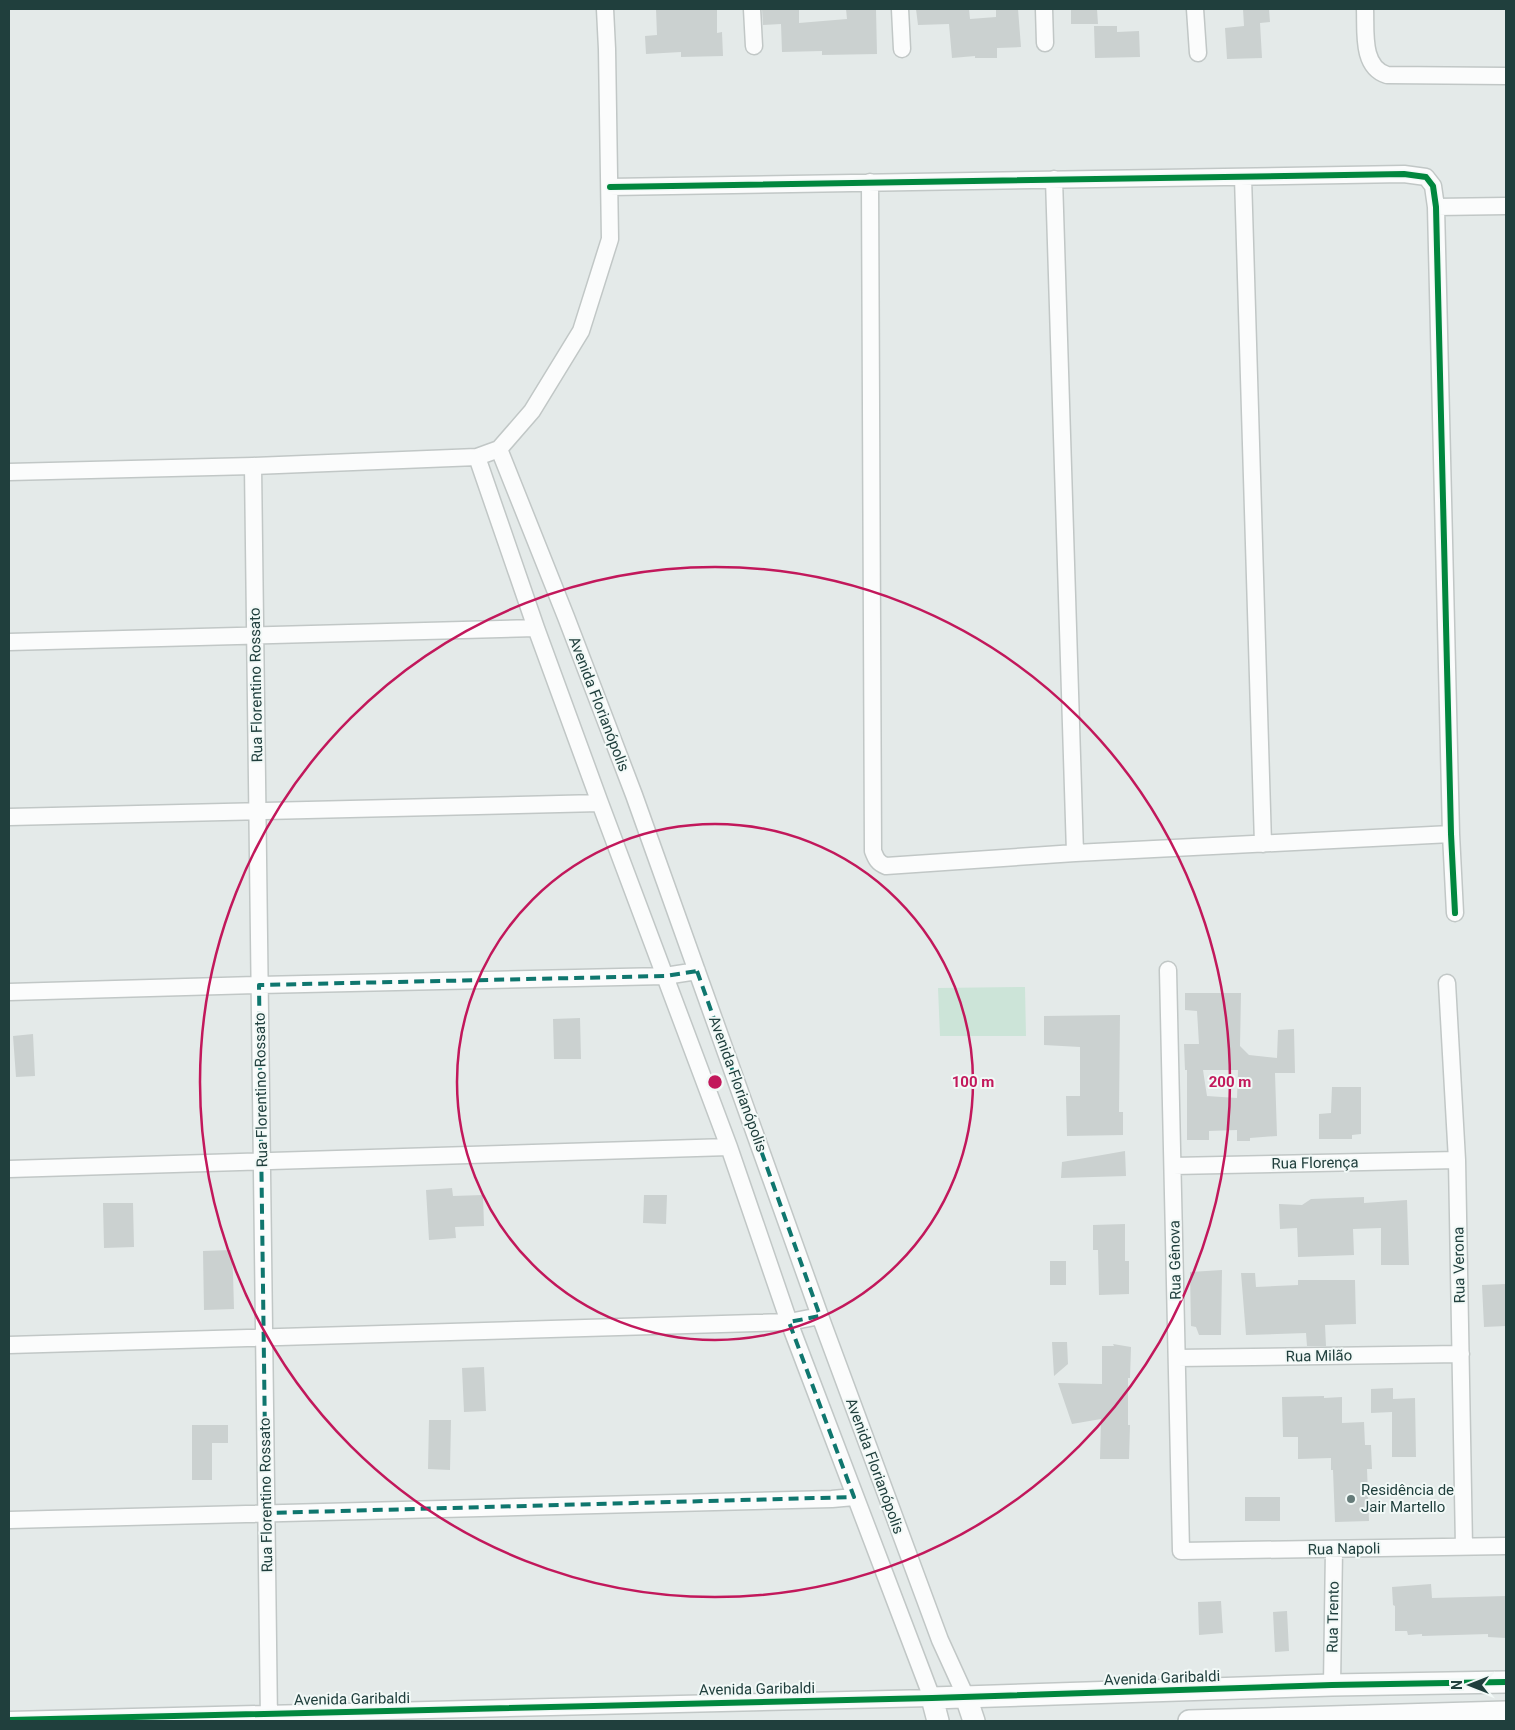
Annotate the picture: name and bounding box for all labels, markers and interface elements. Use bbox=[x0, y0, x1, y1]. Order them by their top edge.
street label: Rua Florentino Rossato bbox=[246, 607, 266, 763]
street label: Avenida Florianópolis bbox=[565, 634, 633, 774]
street label: Rua Florentino Rossato bbox=[251, 1012, 271, 1168]
street label: Avenida Florianópolis bbox=[705, 1014, 771, 1154]
centre of rings bbox=[706, 1073, 724, 1091]
text: 100 m bbox=[952, 1073, 994, 1091]
text: 200 m bbox=[1209, 1073, 1251, 1091]
street label: Rua Florença bbox=[1271, 1153, 1359, 1173]
street label: Rua Gênova bbox=[1165, 1220, 1185, 1300]
street label: Rua Verona bbox=[1449, 1227, 1469, 1303]
street label: Rua Milão bbox=[1286, 1346, 1352, 1366]
street label: Avenida Florianópolis bbox=[842, 1396, 908, 1536]
street label: Rua Florentino Rossato bbox=[256, 1417, 276, 1573]
place label: Residência de Jair Martello bbox=[1361, 1481, 1454, 1516]
marker: Residência de Jair Martello bbox=[1345, 1493, 1357, 1505]
street label: Rua Napoli bbox=[1308, 1539, 1380, 1559]
street label: Rua Trento bbox=[1323, 1581, 1343, 1653]
north arrow bbox=[1445, 1660, 1495, 1710]
street label: Avenida Garibaldi bbox=[1104, 1667, 1220, 1689]
street label: Avenida Garibaldi bbox=[699, 1679, 815, 1699]
text: N bbox=[1449, 1680, 1465, 1690]
street label: Avenida Garibaldi bbox=[294, 1689, 410, 1709]

